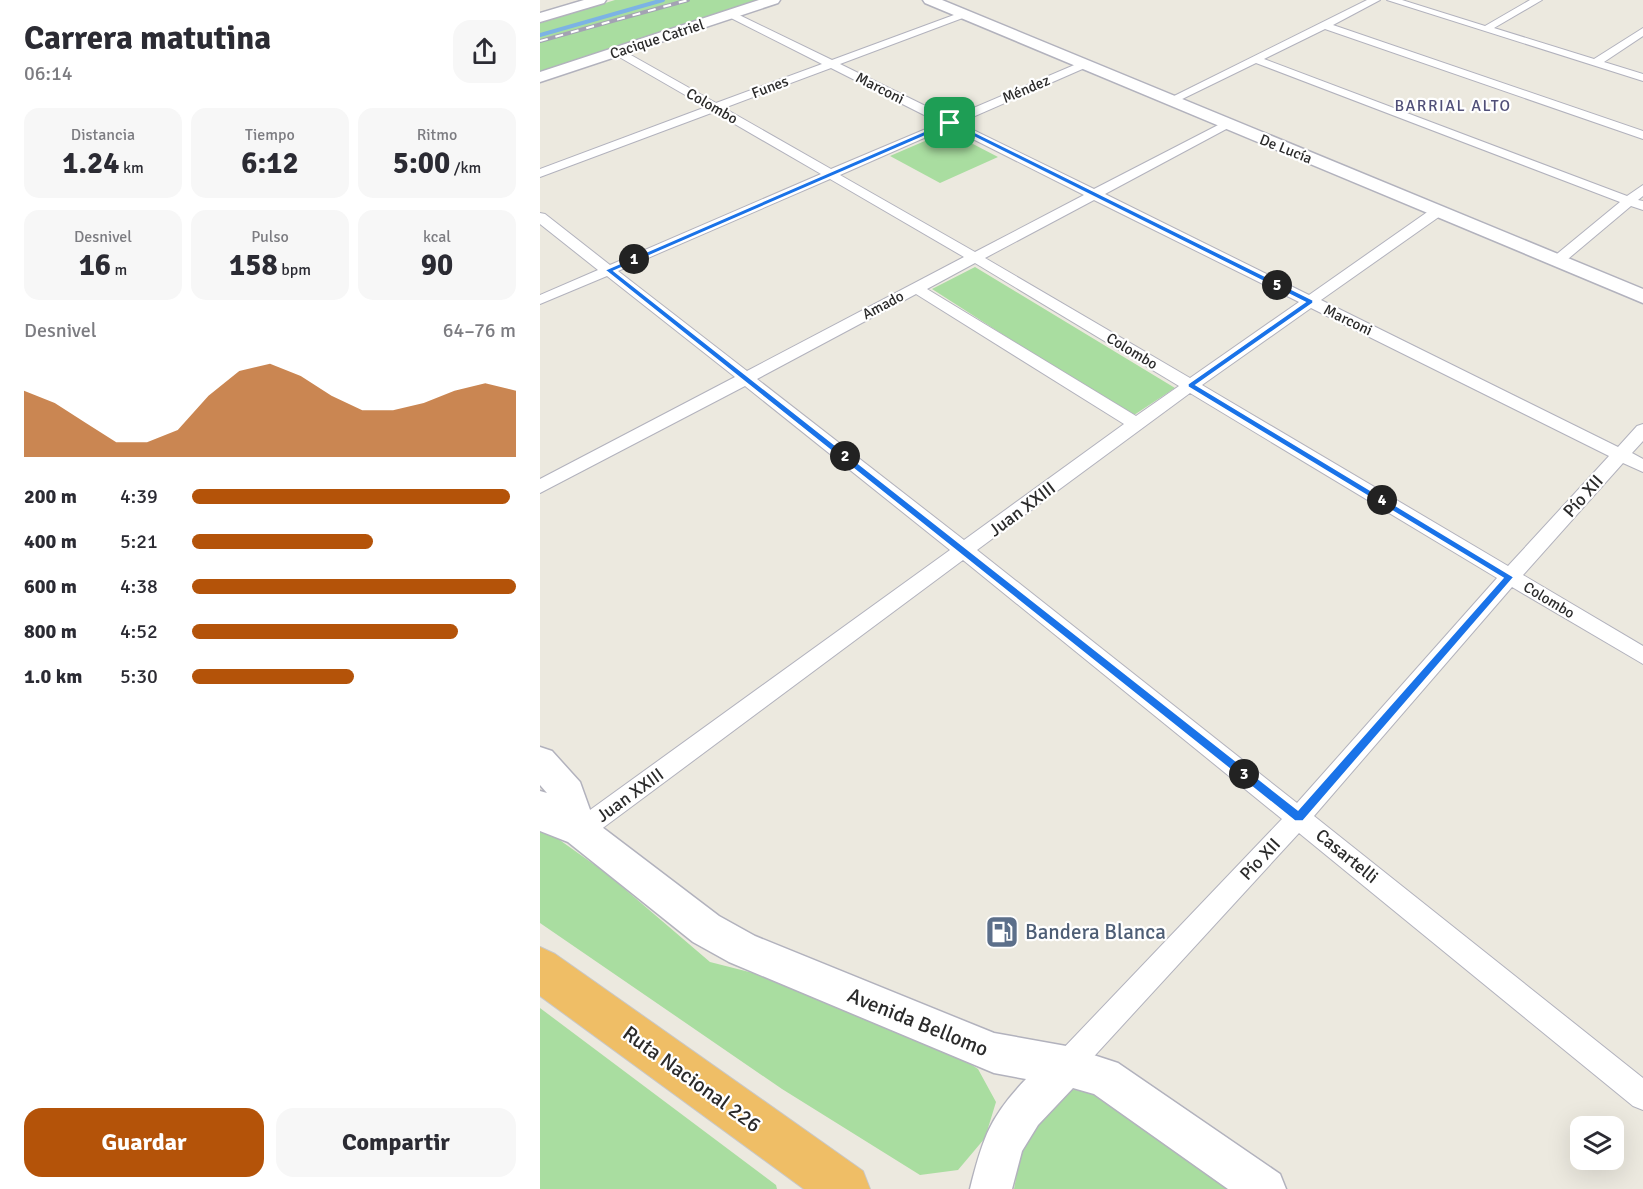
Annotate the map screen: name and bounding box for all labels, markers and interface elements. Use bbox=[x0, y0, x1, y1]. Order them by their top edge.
street label: Cacique Catriel bbox=[608, 15, 706, 63]
text: Carrera matutina bbox=[24, 18, 271, 59]
button: share bbox=[453, 20, 516, 83]
text: 06:14 bbox=[24, 61, 73, 86]
street label: Marconi bbox=[853, 68, 907, 108]
street label: Méndez bbox=[999, 71, 1053, 107]
street label: Funes bbox=[749, 72, 791, 102]
street label: Colombo bbox=[683, 84, 741, 128]
district label: BARRIAL ALTO bbox=[1394, 96, 1512, 116]
pin bbox=[924, 97, 975, 148]
icon: arrive bbox=[933, 106, 966, 139]
text: Distancia bbox=[71, 125, 135, 145]
text: Tiempo bbox=[245, 125, 295, 145]
text: Ritmo bbox=[417, 125, 457, 145]
street label: De Lucía bbox=[1257, 130, 1315, 168]
text: 1.24 bbox=[62, 145, 119, 182]
text: 6:12 bbox=[241, 145, 299, 182]
text: 5:00 bbox=[393, 145, 450, 182]
text: km bbox=[119, 158, 144, 178]
text: /km bbox=[450, 158, 481, 178]
text: Desnivel bbox=[74, 227, 132, 247]
text: Pulso bbox=[251, 227, 289, 247]
text: kcal bbox=[423, 227, 451, 247]
pin: 1 bbox=[619, 244, 649, 274]
text: 16 bbox=[79, 247, 111, 284]
text: 158 bbox=[229, 247, 278, 284]
text: 90 bbox=[421, 247, 453, 284]
text: 1 bbox=[630, 249, 638, 269]
text: m bbox=[111, 260, 127, 280]
text: bpm bbox=[278, 260, 311, 280]
pin: 5 bbox=[1262, 270, 1292, 300]
text: 5 bbox=[1273, 275, 1281, 295]
street label: Amado bbox=[859, 287, 907, 323]
street label: Marconi bbox=[1321, 301, 1375, 339]
text: Desnivel bbox=[24, 318, 97, 343]
text: 64–76 m bbox=[443, 318, 516, 343]
street label: Colombo bbox=[1103, 329, 1161, 373]
pin: 2 bbox=[830, 441, 860, 471]
text: 2 bbox=[841, 446, 849, 466]
street label: Pío XII bbox=[1558, 470, 1608, 522]
street label: Juan XXIII bbox=[984, 477, 1060, 541]
text: 200 m bbox=[24, 484, 77, 509]
text: 4:39 bbox=[120, 484, 158, 509]
pin: 4 bbox=[1367, 485, 1397, 515]
text: 4 bbox=[1378, 490, 1386, 510]
text: 400 m bbox=[24, 529, 77, 554]
text: 5:21 bbox=[120, 529, 158, 554]
text: 600 m bbox=[24, 574, 77, 599]
text: 4:38 bbox=[120, 574, 158, 599]
street label: Colombo bbox=[1520, 578, 1578, 622]
text: 800 m bbox=[24, 619, 77, 644]
text: 4:52 bbox=[120, 619, 158, 644]
text: 1.0 km bbox=[24, 664, 82, 689]
text: 5:30 bbox=[120, 664, 158, 689]
pin: 3 bbox=[1229, 759, 1259, 789]
street label: Juan XXIII bbox=[592, 763, 668, 827]
text: 3 bbox=[1240, 764, 1248, 784]
street label: Casartelli bbox=[1311, 824, 1383, 888]
street label: Pío XII bbox=[1235, 833, 1285, 885]
fuel station icon: Bandera Blanca bbox=[984, 914, 1020, 950]
place label: Bandera Blanca bbox=[1025, 919, 1166, 945]
street label: Avenida Bellomo bbox=[844, 982, 992, 1062]
street label: Ruta Nacional 226 bbox=[618, 1020, 766, 1138]
button: Guardar bbox=[24, 1108, 264, 1177]
button: Compartir bbox=[276, 1108, 516, 1177]
map controls bbox=[1570, 1116, 1624, 1170]
button: layers bbox=[1570, 1116, 1624, 1170]

